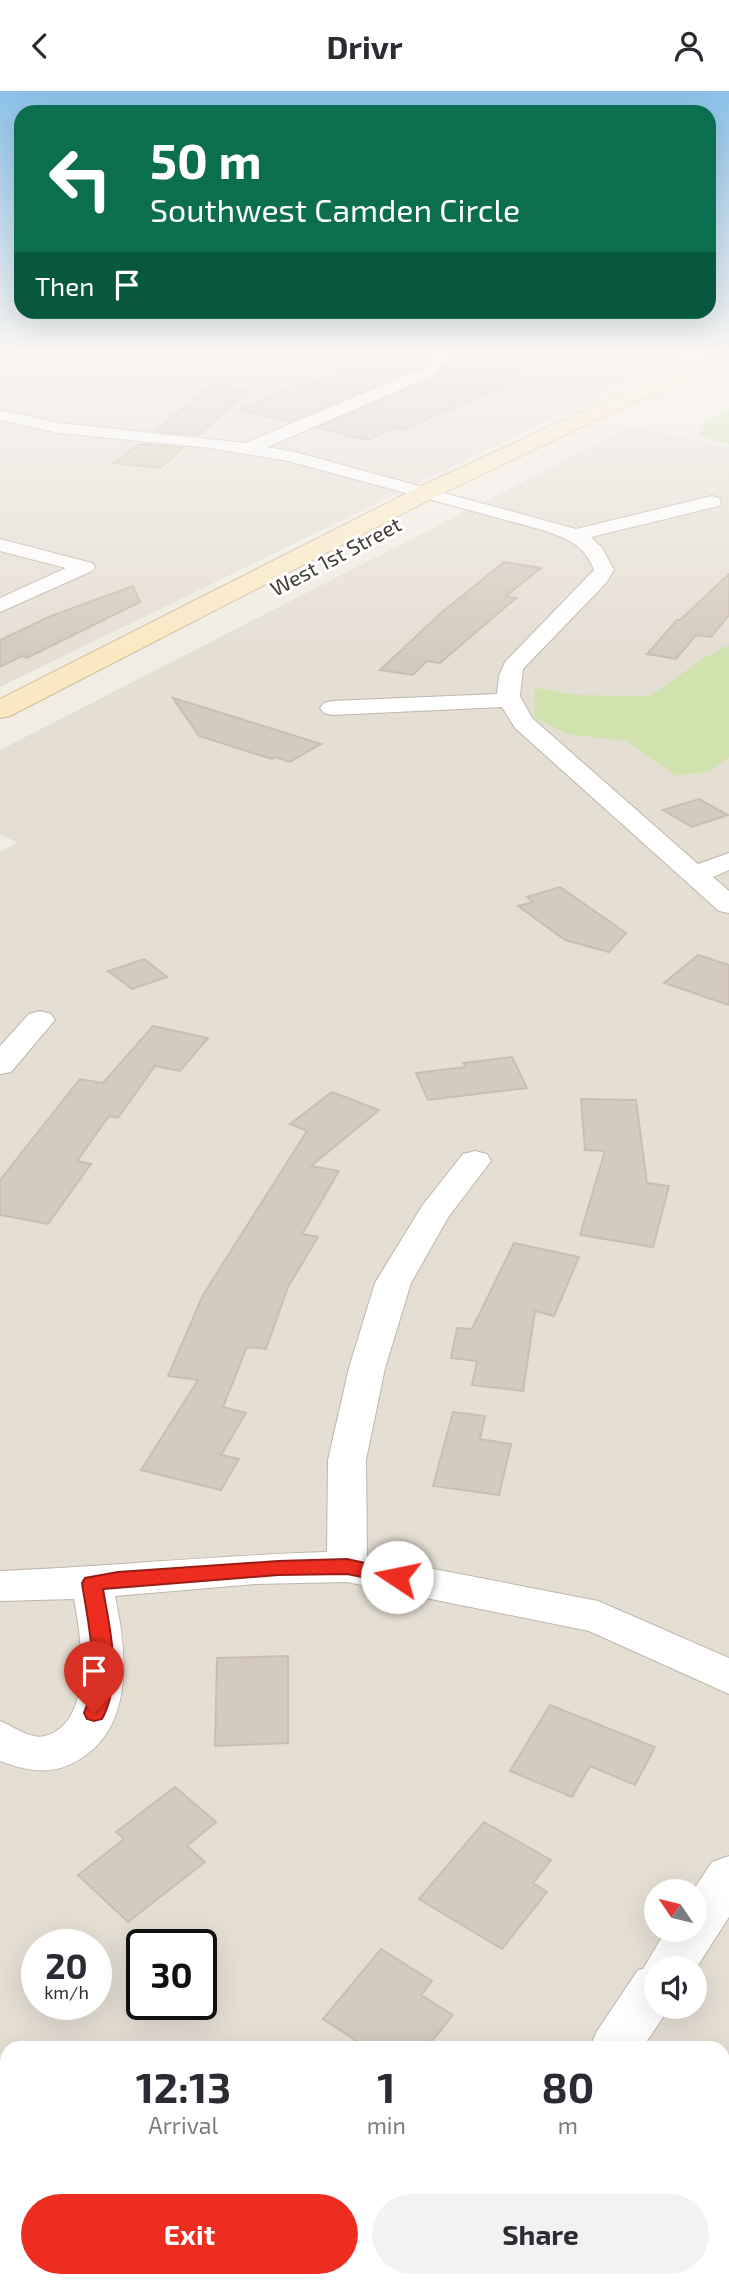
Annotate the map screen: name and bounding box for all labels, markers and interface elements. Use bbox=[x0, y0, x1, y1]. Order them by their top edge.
icon: back bbox=[21, 27, 59, 65]
text: Drivr bbox=[326, 27, 403, 65]
icon: person bbox=[670, 27, 708, 65]
text: 50 m bbox=[150, 130, 262, 189]
icon: left bbox=[35, 133, 126, 224]
text: Southwest Camden Circle bbox=[150, 190, 520, 228]
icon: arrive bbox=[108, 266, 146, 304]
text: Then bbox=[35, 270, 94, 301]
street label: West 1st Street bbox=[266, 511, 405, 601]
position arrow bbox=[360, 1540, 434, 1614]
pin bbox=[64, 1641, 124, 1713]
icon: arrive bbox=[75, 1652, 113, 1690]
north arrow bbox=[644, 1879, 707, 1943]
map controls bbox=[644, 1879, 707, 2019]
speed limit sign: 30 bbox=[126, 1929, 217, 2020]
text: 20 bbox=[45, 1944, 88, 1986]
button: sound bbox=[644, 1956, 707, 2019]
text: km/h bbox=[44, 1981, 89, 2003]
text: 12:13 bbox=[136, 2061, 231, 2111]
text: 1 bbox=[377, 2061, 395, 2111]
text: 80 bbox=[542, 2061, 594, 2111]
text: Arrival bbox=[148, 2111, 218, 2139]
text: min bbox=[367, 2111, 406, 2139]
text: m bbox=[558, 2111, 578, 2139]
button: Exit bbox=[21, 2194, 358, 2274]
button: Share bbox=[372, 2194, 709, 2274]

